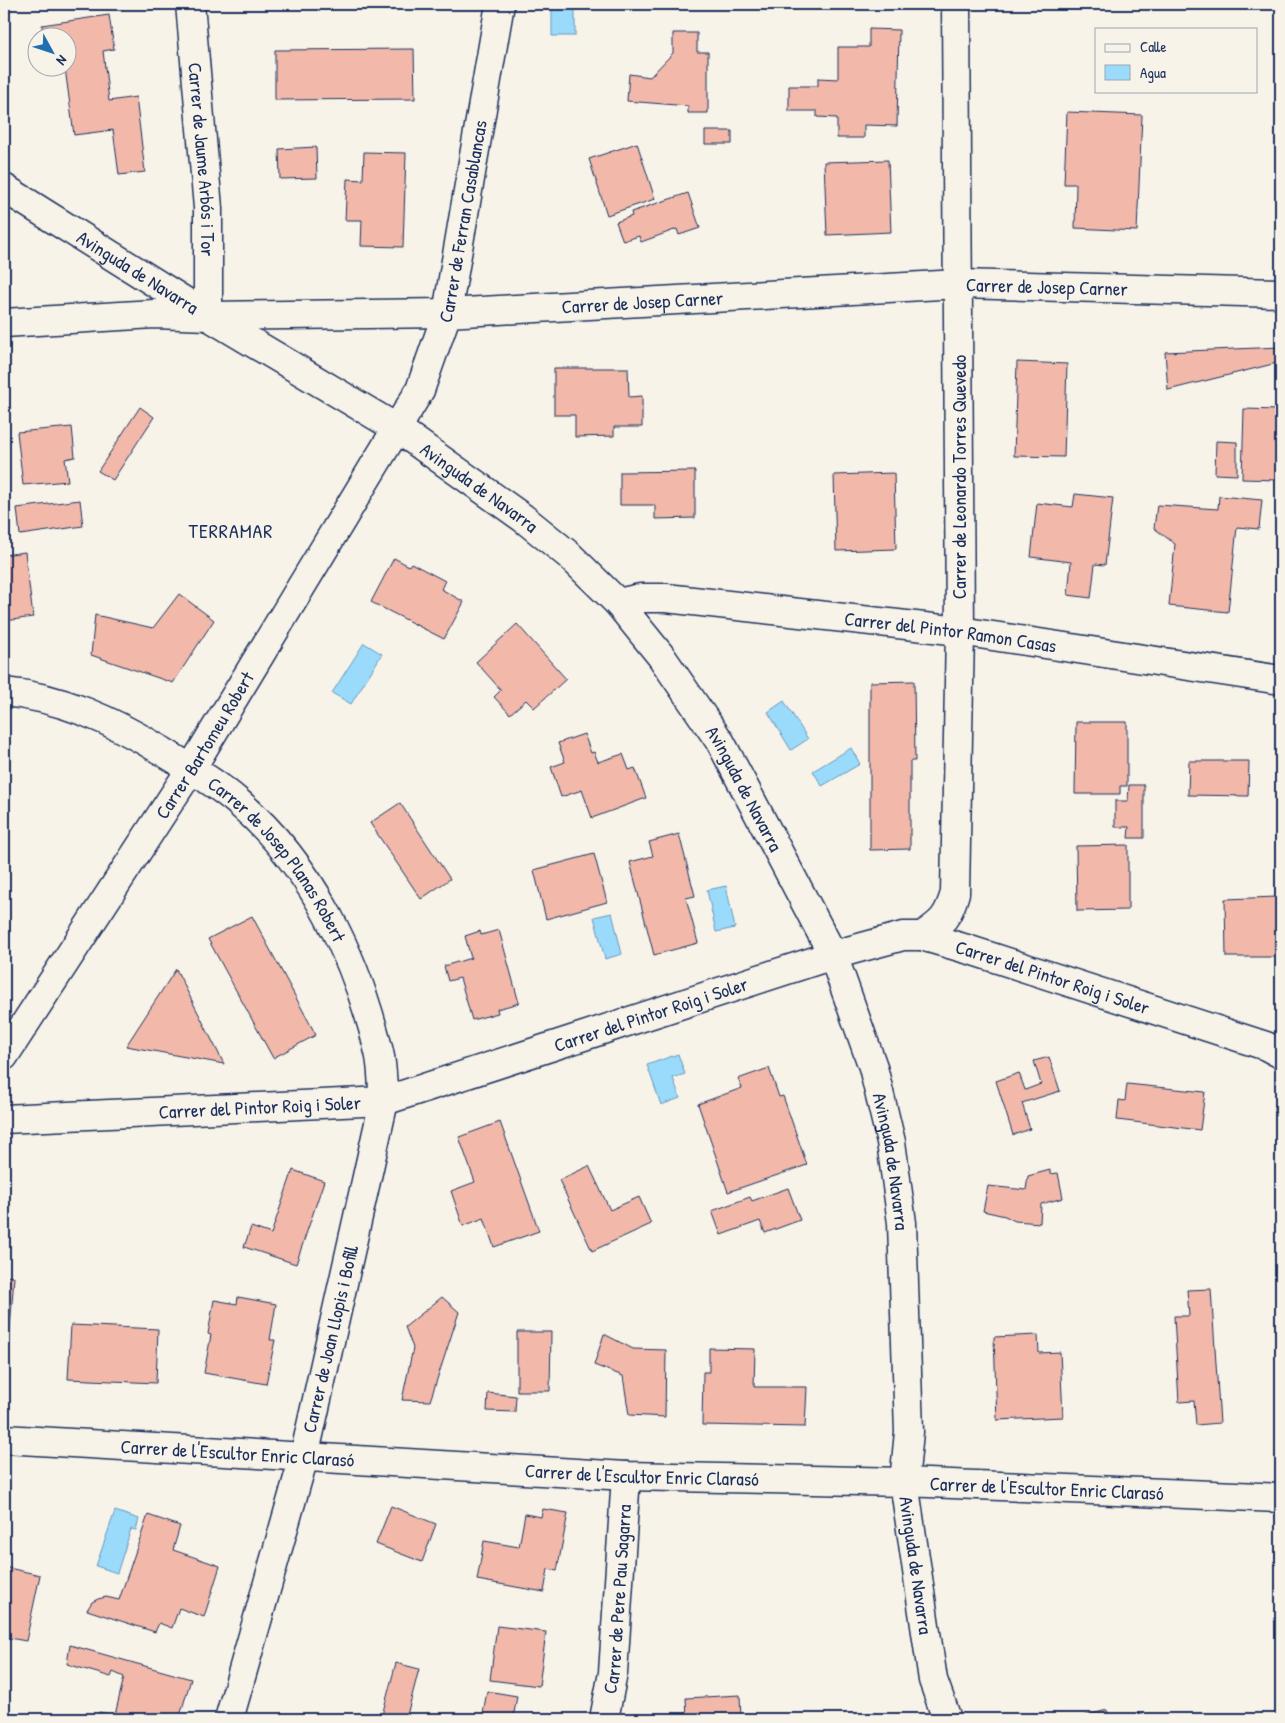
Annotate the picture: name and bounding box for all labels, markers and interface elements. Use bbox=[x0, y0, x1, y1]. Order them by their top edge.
north arrow bbox=[28, 28, 78, 78]
legend bbox=[1095, 28, 1258, 92]
text: Calle bbox=[1140, 36, 1167, 57]
text: N bbox=[52, 52, 72, 70]
street label: Carrer de Jaume Arbós i Tor bbox=[182, 61, 221, 257]
text: Agua bbox=[1140, 62, 1166, 83]
street label: Carrer de Ferran Casablancas bbox=[432, 118, 493, 326]
street label: Avinguda de Navarra bbox=[72, 224, 204, 320]
street label: Carrer de Josep Carner bbox=[966, 271, 1129, 302]
street label: Carrer de Josep Carner bbox=[561, 284, 725, 319]
street label: Carrer de Leonardo Torres Quevedo bbox=[946, 354, 972, 599]
street label: Avinguda de Navarra bbox=[415, 436, 544, 539]
district label: TERRAMAR bbox=[189, 517, 273, 544]
street label: Carrer del Pintor Ramon Casas bbox=[843, 605, 1058, 659]
street label: Carrer Bartomeu Robert bbox=[149, 666, 260, 824]
street label: Avinguda de Navarra bbox=[700, 720, 789, 856]
street label: Carrer de Josep Planas Robert bbox=[203, 770, 352, 946]
street label: Carrer del Pintor Roig i Soler bbox=[953, 933, 1154, 1021]
street label: Carrer del Pintor Roig i Soler bbox=[550, 970, 752, 1058]
street label: Carrer del Pintor Roig i Soler bbox=[158, 1089, 362, 1125]
street label: Avinguda de Navarra bbox=[867, 1090, 915, 1231]
street label: Carrer de Joan Llopis i Bofill bbox=[296, 1242, 364, 1435]
street label: Carrer de l'Escultor Enric Clarasó bbox=[120, 1433, 356, 1473]
street label: Carrer de l'Escultor Enric Clarasó bbox=[524, 1457, 760, 1492]
street label: Carrer de l'Escultor Enric Clarasó bbox=[929, 1470, 1165, 1506]
street label: Avinguda de Navarra bbox=[893, 1495, 939, 1637]
street label: Carrer de Pere Pau Sagarra bbox=[596, 1503, 637, 1696]

